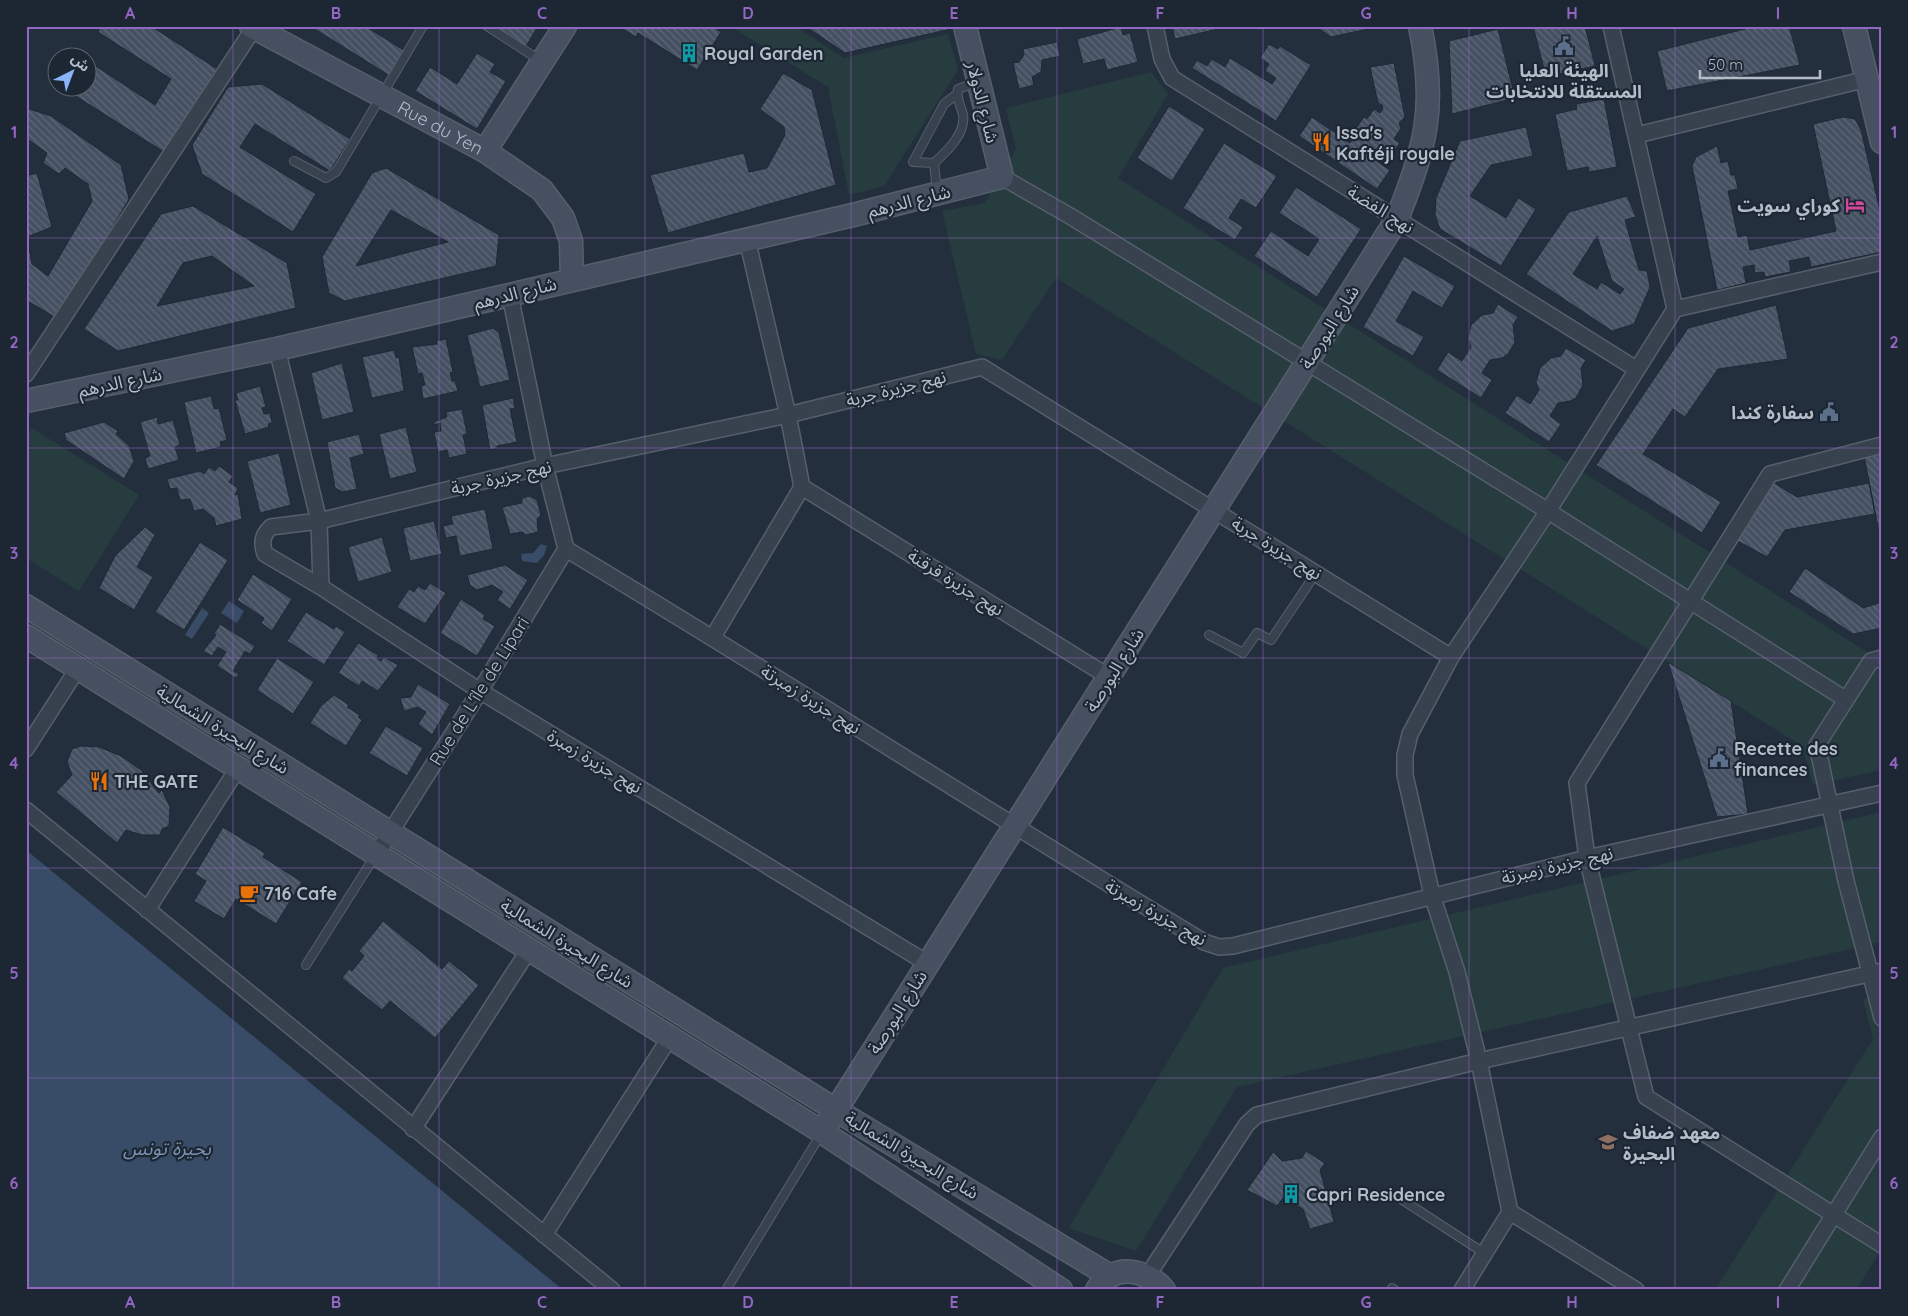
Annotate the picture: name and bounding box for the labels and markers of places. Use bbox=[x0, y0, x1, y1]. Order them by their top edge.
public building icon: الهيئة العليا المستقلة للانتخابات bbox=[1553, 35, 1575, 57]
building icon: Royal Garden bbox=[678, 42, 700, 64]
place label: Royal Garden bbox=[704, 42, 823, 65]
place label: الهيئة العليا المستقلة للانتخابات bbox=[1486, 59, 1642, 103]
place label: Issa's Kaftéji royale bbox=[1336, 121, 1455, 165]
restaurant icon: Issa's Kaftéji royale bbox=[1310, 131, 1332, 153]
place label: كوراي سويت bbox=[1737, 194, 1841, 220]
hotel icon: كوراي سويت bbox=[1844, 194, 1866, 216]
place label: سفارة كندا bbox=[1731, 401, 1814, 424]
public building icon: سفارة كندا bbox=[1818, 401, 1840, 423]
place label: Recette des finances bbox=[1734, 737, 1838, 781]
public building icon: Recette des finances bbox=[1708, 747, 1730, 769]
restaurant icon: THE GATE bbox=[88, 770, 110, 792]
place label: THE GATE bbox=[114, 770, 198, 793]
cafe icon: 716 Cafe bbox=[238, 882, 260, 904]
place label: 716 Cafe bbox=[264, 882, 337, 905]
place label: معهد ضفاف البحيرة bbox=[1623, 1121, 1720, 1165]
school or university icon: معهد ضفاف البحيرة bbox=[1597, 1131, 1619, 1153]
building icon: Capri Residence bbox=[1280, 1183, 1302, 1205]
place label: Capri Residence bbox=[1306, 1183, 1445, 1206]

